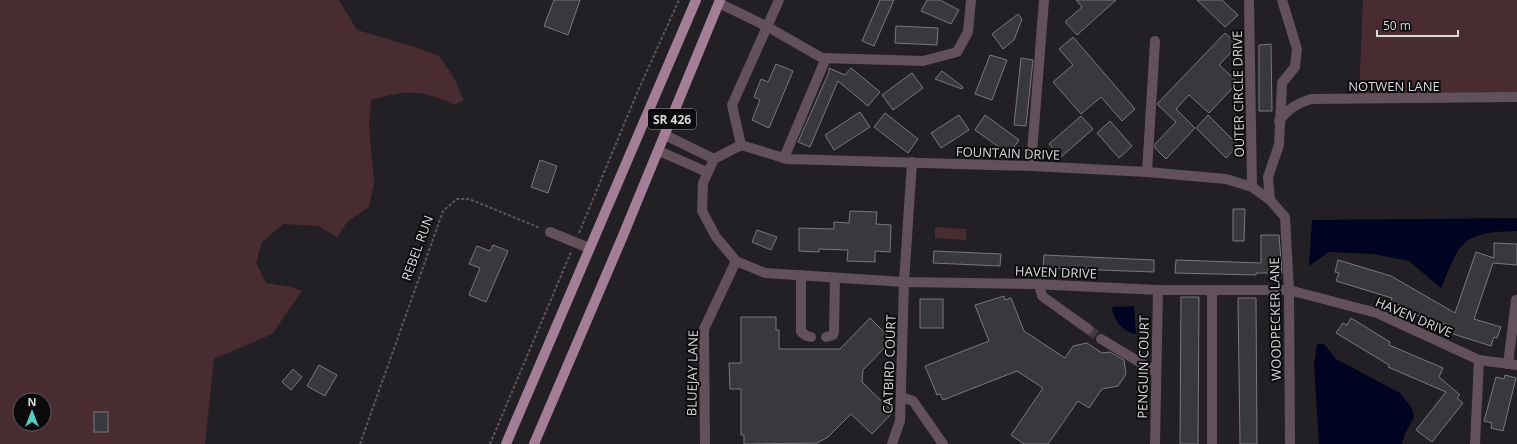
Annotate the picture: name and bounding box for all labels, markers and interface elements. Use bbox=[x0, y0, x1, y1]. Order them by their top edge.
scale bar bbox=[1377, 12, 1458, 38]
text: 50 m bbox=[1383, 17, 1411, 34]
street label: OUTER CIRCLE DRIVE bbox=[1228, 30, 1248, 158]
street label: NOTWEN LANE bbox=[1348, 77, 1440, 95]
road number: SR 426 bbox=[648, 109, 696, 129]
street label: FOUNTAIN DRIVE bbox=[956, 142, 1060, 164]
street label: REBEL RUN bbox=[397, 213, 437, 283]
street label: WOODPECKER LANE bbox=[1265, 257, 1285, 381]
street label: HAVEN DRIVE bbox=[1015, 262, 1097, 282]
street label: HAVEN DRIVE bbox=[1373, 293, 1455, 341]
street label: CATBIRD COURT bbox=[878, 313, 900, 414]
street label: PENGUIN COURT bbox=[1133, 314, 1153, 419]
street label: BLUEJAY LANE bbox=[682, 330, 702, 416]
north arrow bbox=[12, 392, 52, 432]
text: N bbox=[28, 394, 36, 409]

